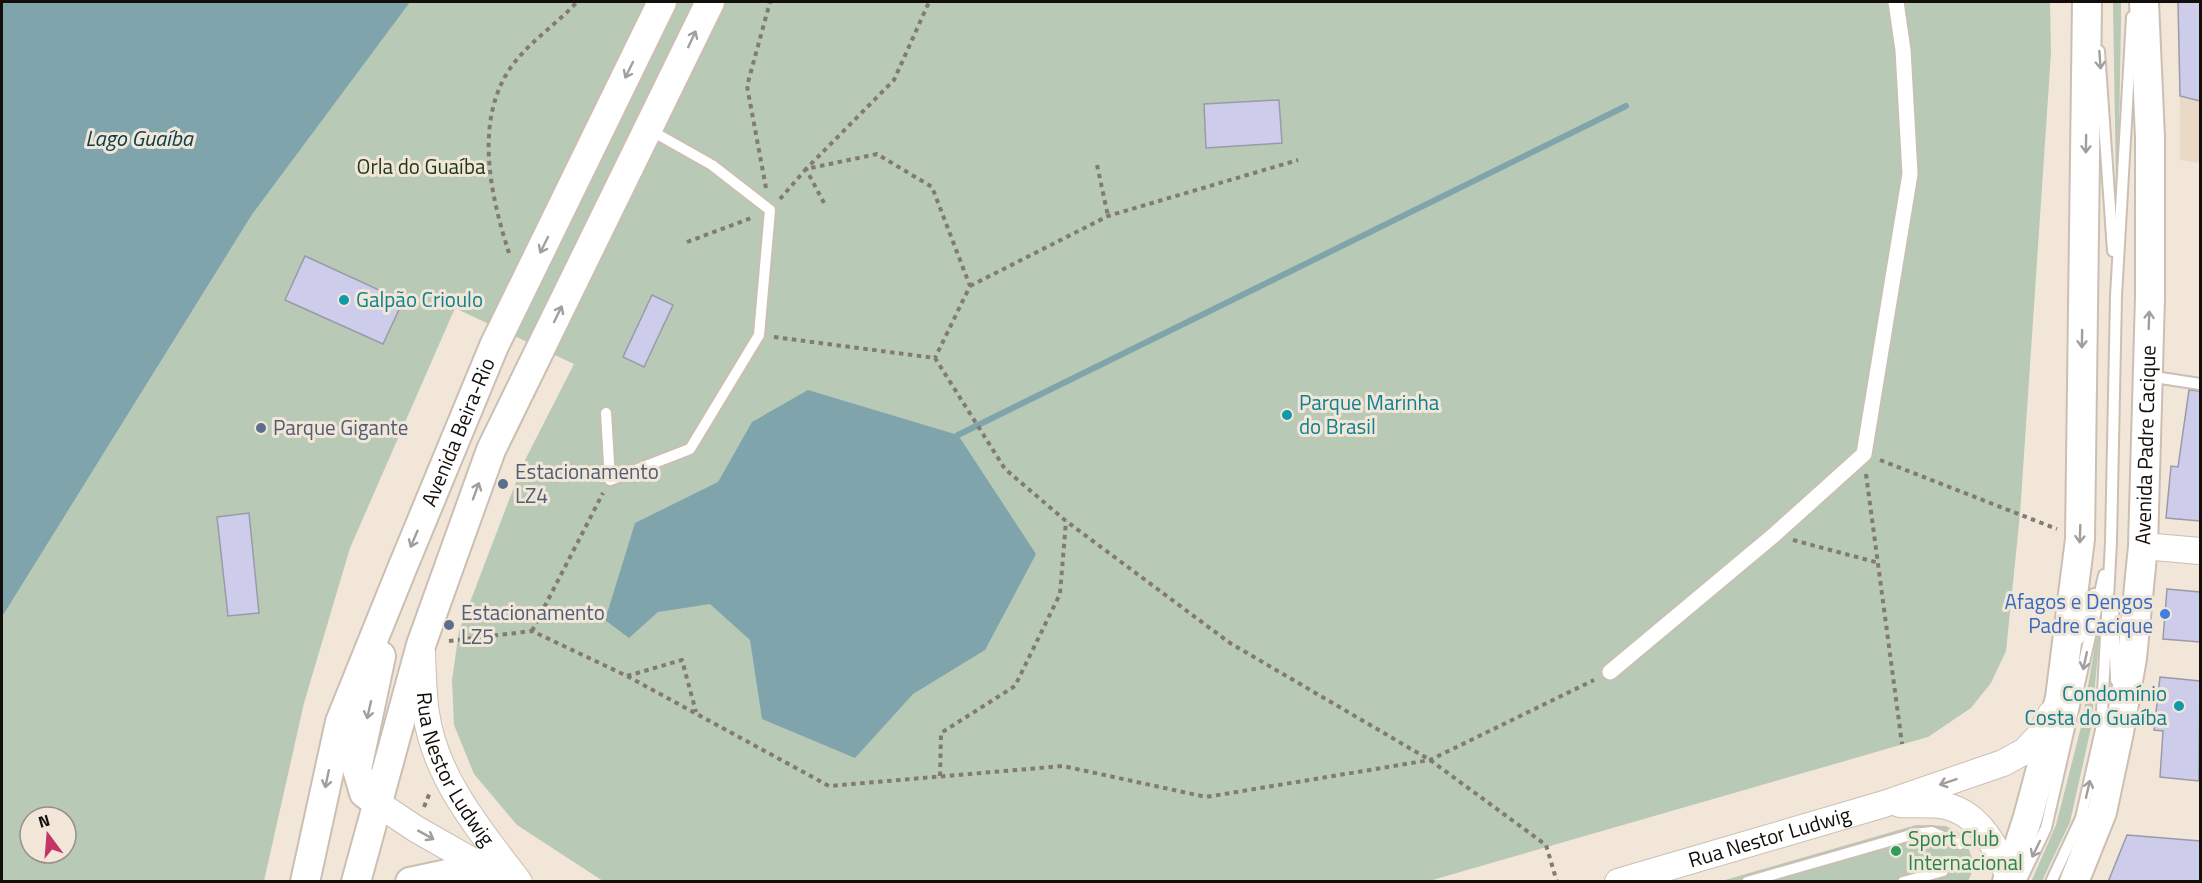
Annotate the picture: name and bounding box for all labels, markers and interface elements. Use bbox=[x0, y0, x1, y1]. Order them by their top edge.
one-way arrow bbox=[687, 31, 699, 49]
one-way arrow bbox=[2095, 49, 2106, 69]
one-way arrow bbox=[623, 60, 634, 78]
water label: Lago Guaíba bbox=[85, 121, 195, 155]
one-way arrow bbox=[2080, 133, 2092, 153]
park label: Orla do Guaíba bbox=[357, 150, 486, 182]
one-way arrow bbox=[537, 235, 549, 253]
place label: Galpão Crioulo bbox=[356, 283, 483, 315]
marker: Galpão Crioulo bbox=[337, 293, 351, 307]
one-way arrow bbox=[553, 306, 565, 324]
one-way arrow bbox=[2143, 310, 2155, 330]
one-way arrow bbox=[2076, 328, 2088, 348]
street label: Avenida Padre Cacique bbox=[2126, 345, 2164, 545]
street label: Avenida Beira-Rio bbox=[412, 352, 503, 511]
place label: Parque Marinha do Brasil bbox=[1299, 386, 1440, 442]
marker: Parque Marinha do Brasil bbox=[1280, 408, 1294, 422]
place label: Parque Gigante bbox=[273, 411, 408, 443]
marker: Parque Gigante bbox=[254, 421, 268, 435]
place label: Estacionamento LZ4 bbox=[515, 455, 659, 511]
marker: Estacionamento LZ4 bbox=[496, 477, 510, 491]
one-way arrow bbox=[472, 482, 483, 501]
one-way arrow bbox=[2074, 523, 2085, 543]
one-way arrow bbox=[408, 529, 419, 547]
place label: Afagos e Dengos Padre Cacique bbox=[2005, 585, 2153, 641]
place label: Estacionamento LZ5 bbox=[461, 596, 605, 652]
marker: Afagos e Dengos Padre Cacique bbox=[2158, 607, 2172, 621]
marker: Estacionamento LZ5 bbox=[442, 618, 456, 632]
one-way arrow bbox=[2079, 652, 2091, 671]
place label: Condomínio Costa do Guaíba bbox=[2025, 677, 2167, 733]
street label: Rua Nestor Ludwig bbox=[409, 691, 503, 853]
marker: Condomínio Costa do Guaíba bbox=[2172, 699, 2186, 713]
one-way arrow bbox=[362, 701, 374, 720]
one-way arrow bbox=[321, 769, 332, 789]
one-way arrow bbox=[1939, 777, 1958, 788]
one-way arrow bbox=[2083, 779, 2094, 799]
street label: Rua Nestor Ludwig bbox=[1684, 798, 1854, 876]
north arrow bbox=[18, 805, 78, 865]
text: N bbox=[35, 808, 53, 834]
place label: Sport Club Internacional bbox=[1908, 822, 2023, 878]
one-way arrow bbox=[417, 829, 434, 841]
one-way arrow bbox=[2030, 840, 2041, 858]
marker: Sport Club Internacional bbox=[1889, 844, 1903, 858]

